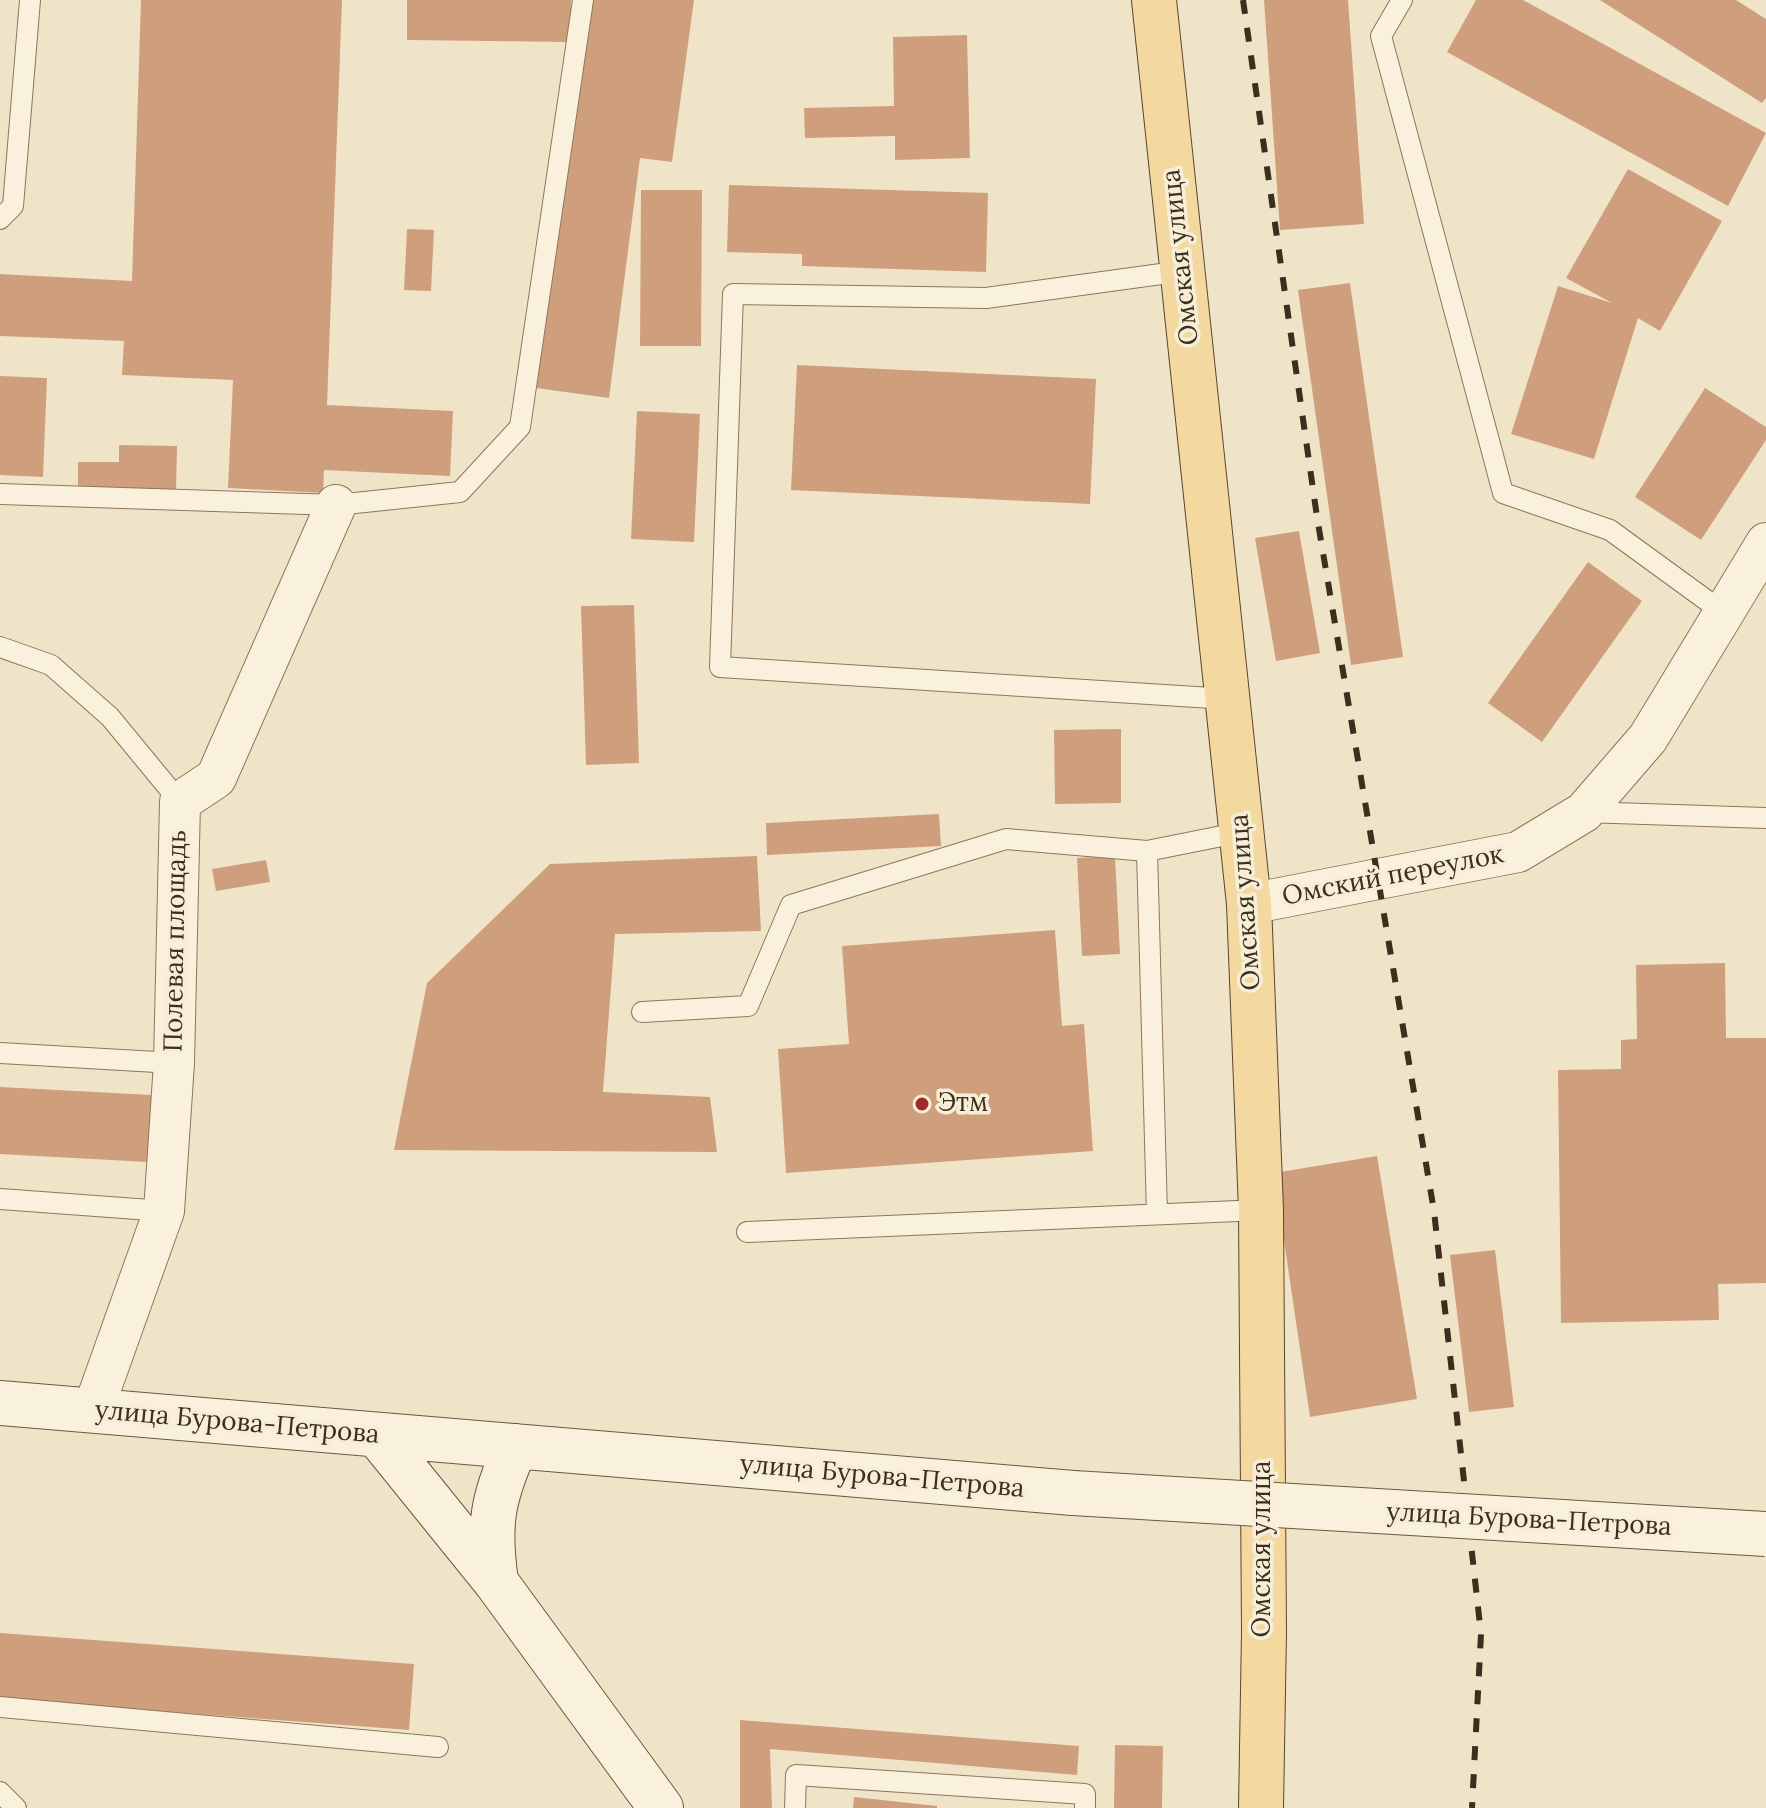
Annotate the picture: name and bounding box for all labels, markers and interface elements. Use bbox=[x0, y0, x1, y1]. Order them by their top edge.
street label: Омская улица bbox=[1156, 167, 1206, 347]
street label: Омская улица bbox=[1224, 813, 1268, 991]
street label: Полевая площадь bbox=[158, 830, 194, 1052]
street label: Омский переулок bbox=[1280, 839, 1506, 913]
place label: Этм bbox=[938, 1088, 988, 1120]
marker: Этм bbox=[913, 1095, 931, 1113]
street label: улица Бурова-Петрова bbox=[93, 1395, 381, 1451]
street label: улица Бурова-Петрова bbox=[738, 1449, 1026, 1505]
street label: Омская улица bbox=[1247, 1461, 1279, 1637]
street label: улица Бурова-Петрова bbox=[1386, 1497, 1672, 1543]

